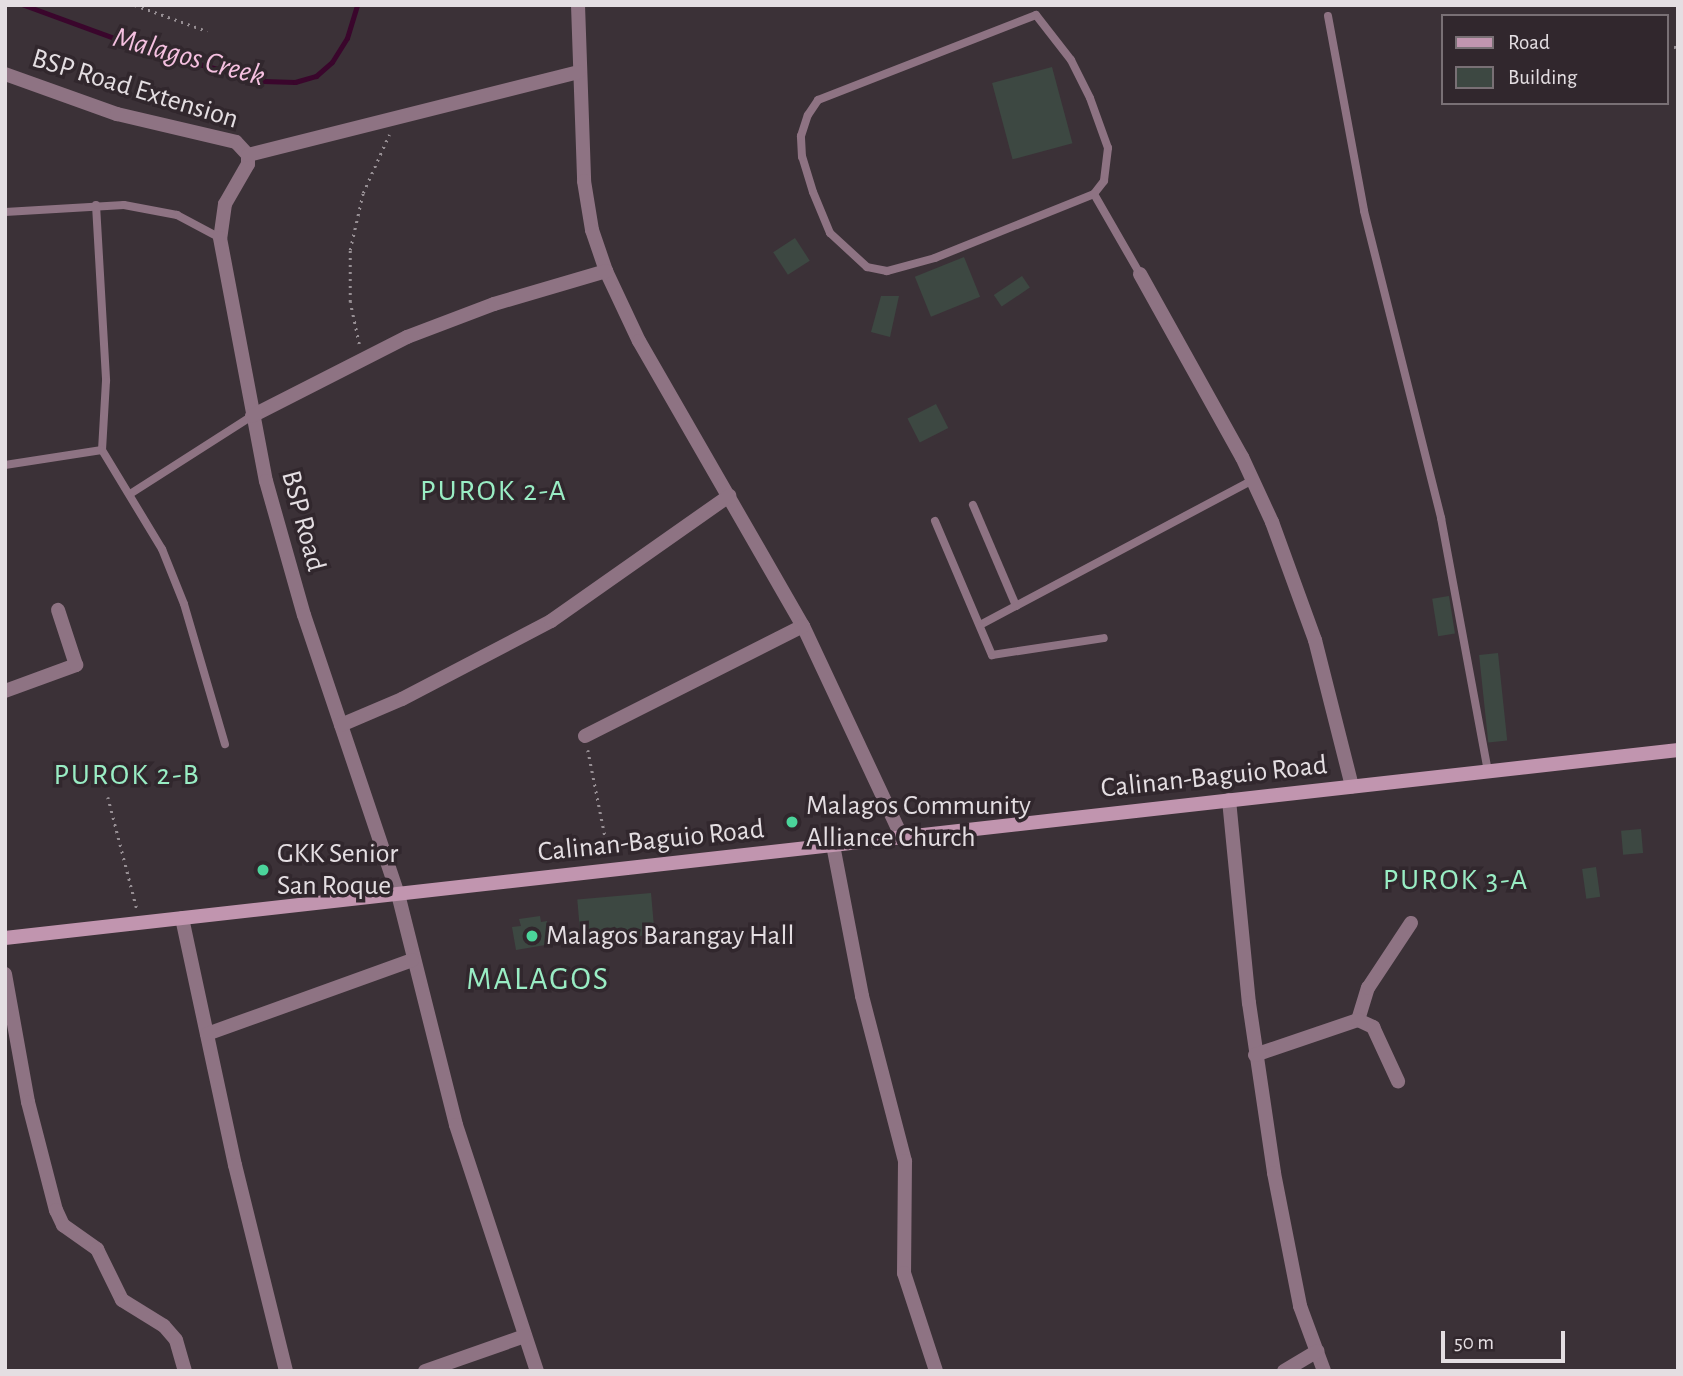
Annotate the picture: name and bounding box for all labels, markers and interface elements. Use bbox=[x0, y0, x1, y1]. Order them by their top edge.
legend bbox=[1442, 14, 1669, 105]
water label: Malagos Creek bbox=[109, 19, 269, 95]
text: Road bbox=[1508, 32, 1550, 53]
street label: BSP Road Extension bbox=[28, 42, 242, 136]
text: Building bbox=[1508, 67, 1577, 88]
street label: BSP Road bbox=[273, 467, 333, 575]
district label: PUROK 2-A bbox=[421, 473, 567, 509]
street label: Calinan-Baguio Road bbox=[1099, 748, 1329, 806]
district label: PUROK 2-B bbox=[55, 757, 199, 793]
place label: Malagos Community Alliance Church bbox=[806, 789, 1031, 855]
street label: Calinan-Baguio Road bbox=[536, 812, 766, 870]
marker: Malagos Community Alliance Church bbox=[784, 814, 800, 830]
place label: GKK Senior San Roque bbox=[277, 837, 398, 903]
marker: GKK Senior San Roque bbox=[255, 862, 271, 878]
district label: PUROK 3-A bbox=[1384, 862, 1528, 898]
place label: Malagos Barangay Hall bbox=[546, 919, 794, 953]
marker: Malagos Barangay Hall bbox=[524, 928, 540, 944]
district label: MALAGOS bbox=[467, 960, 609, 998]
scale bar bbox=[1445, 1316, 1569, 1360]
text: 50 m bbox=[1454, 1332, 1494, 1353]

